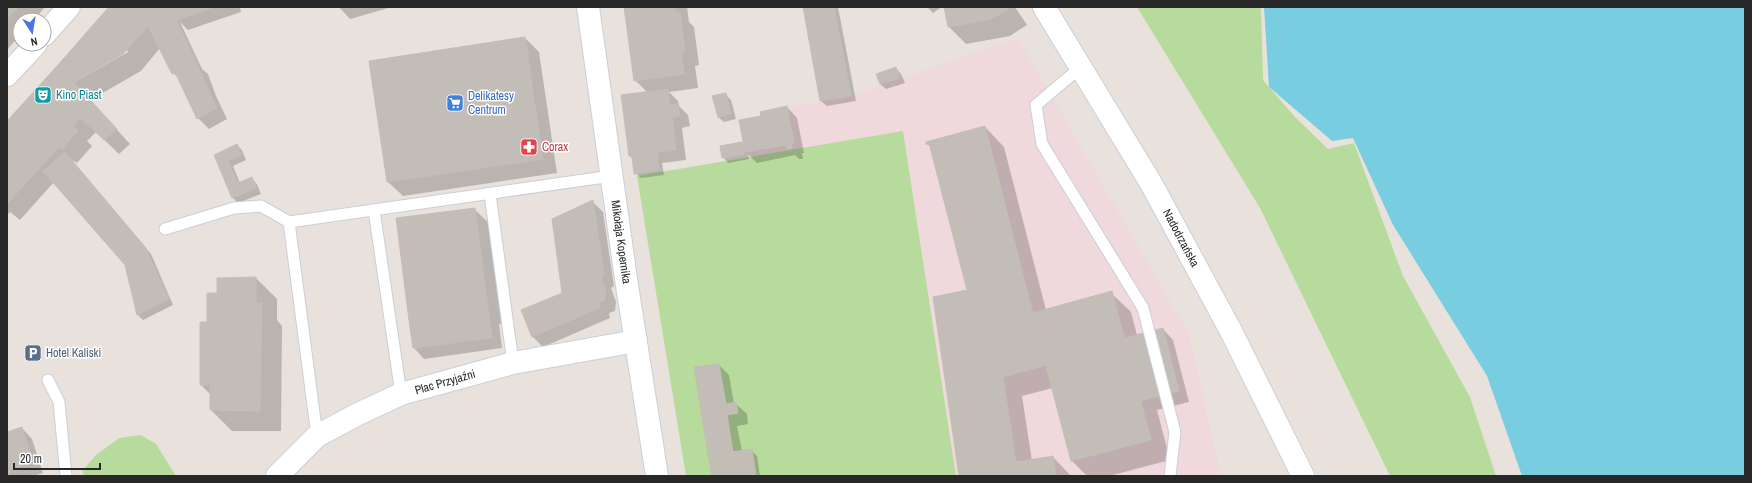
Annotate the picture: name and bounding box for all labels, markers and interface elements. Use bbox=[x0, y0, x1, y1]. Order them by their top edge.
north arrow bbox=[12, 12, 52, 52]
text: N bbox=[29, 34, 39, 49]
theatre icon: Kino Piast bbox=[33, 85, 53, 105]
place label: Kino Piast bbox=[56, 87, 102, 103]
place label: Delikatesy Centrum bbox=[468, 88, 514, 118]
supermarket icon: Delikatesy Centrum bbox=[445, 93, 465, 113]
pharmacy icon: Corax bbox=[519, 137, 539, 157]
place label: Corax bbox=[542, 139, 568, 155]
street label: Mikołaja Kopernika bbox=[607, 199, 635, 285]
street label: Nadodrzańska bbox=[1159, 206, 1203, 270]
parking icon: Hotel Kaliski bbox=[23, 343, 43, 363]
place label: Hotel Kaliski bbox=[46, 345, 101, 361]
street label: Plac Przyjaźni bbox=[413, 366, 477, 398]
scale bar bbox=[14, 445, 100, 471]
text: 20 m bbox=[20, 451, 42, 467]

